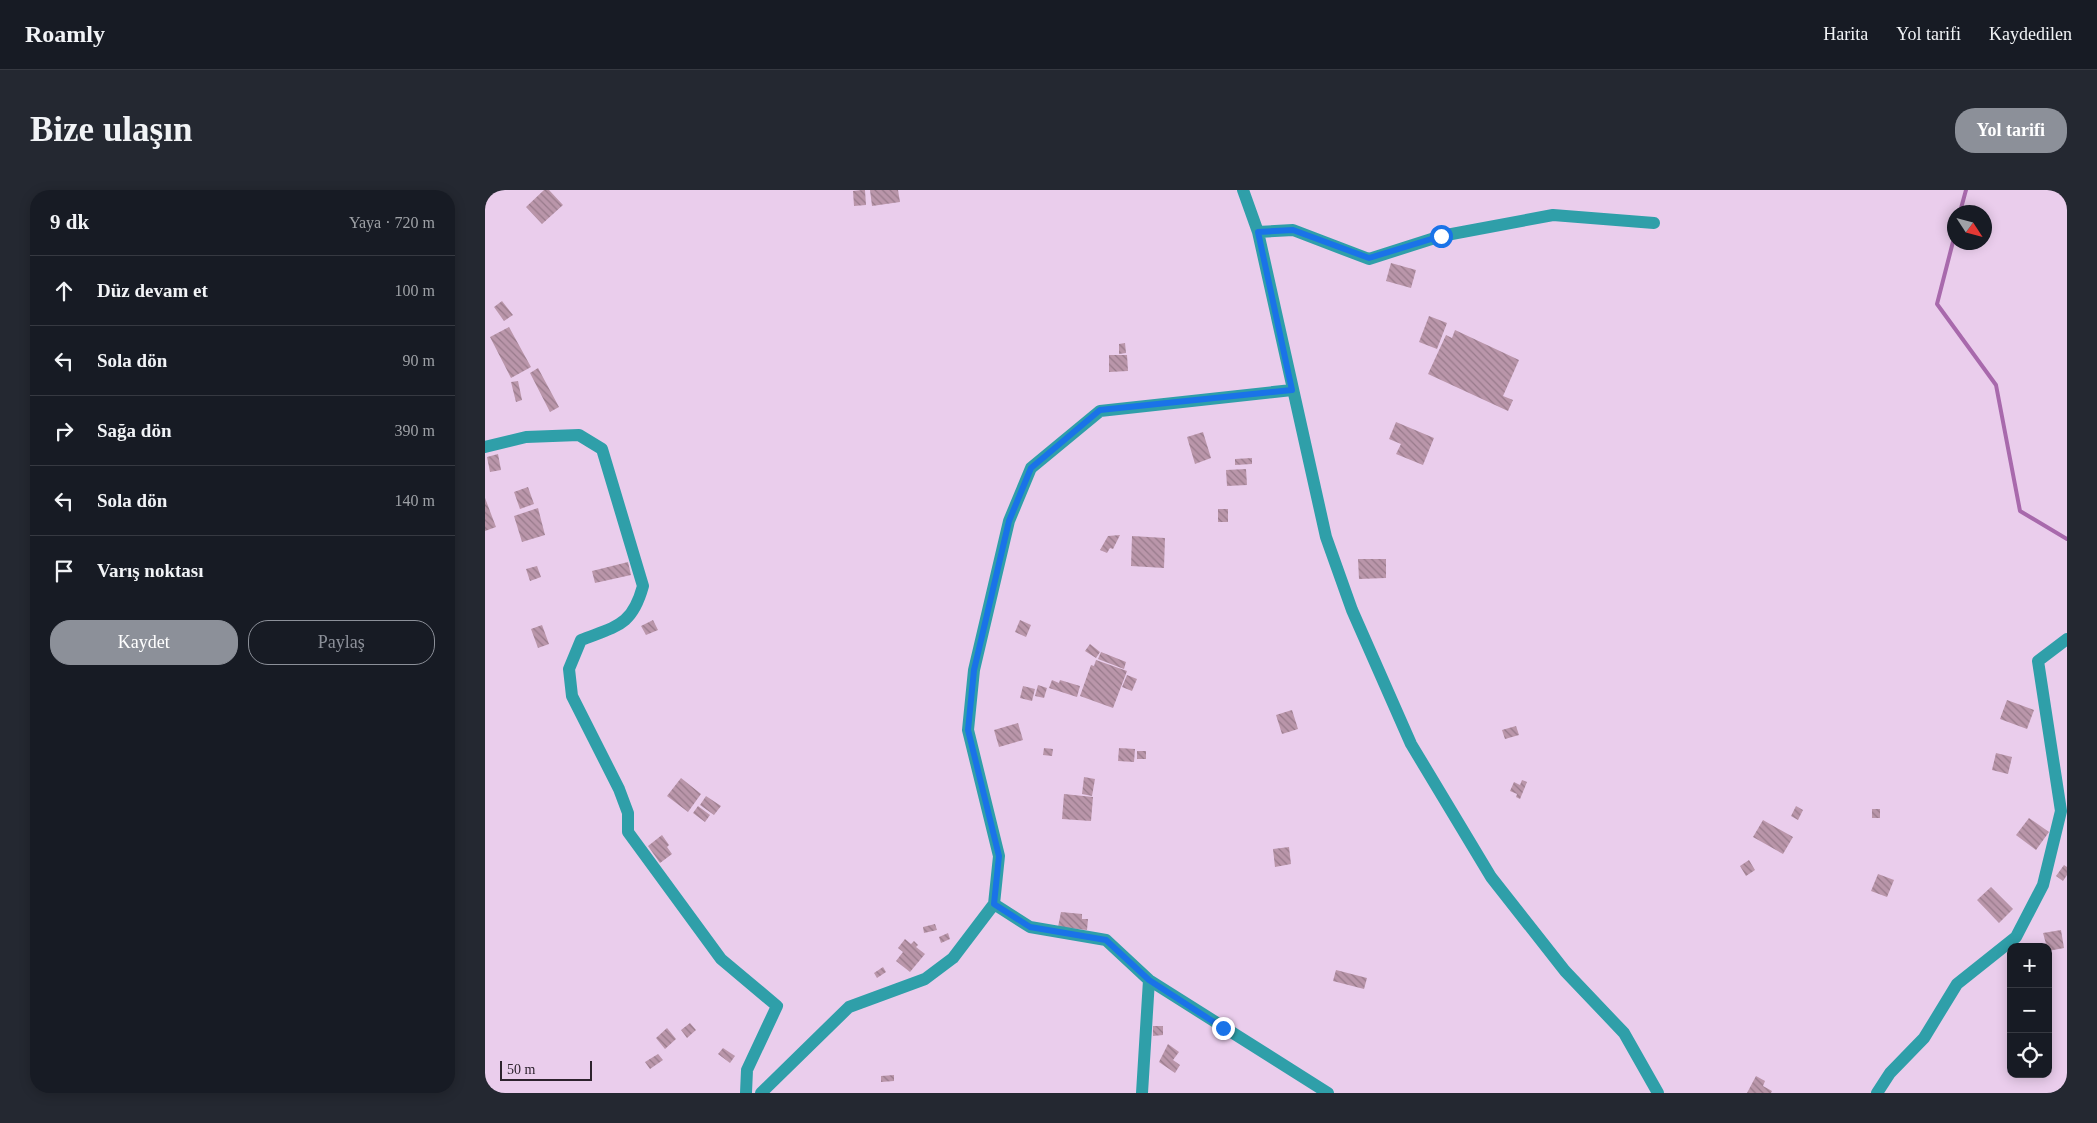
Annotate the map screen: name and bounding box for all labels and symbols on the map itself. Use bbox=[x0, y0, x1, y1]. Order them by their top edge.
north arrow bbox=[1947, 205, 1992, 250]
route start bbox=[1430, 225, 1453, 248]
route end bbox=[1212, 1017, 1235, 1040]
scale bar bbox=[500, 1058, 593, 1081]

